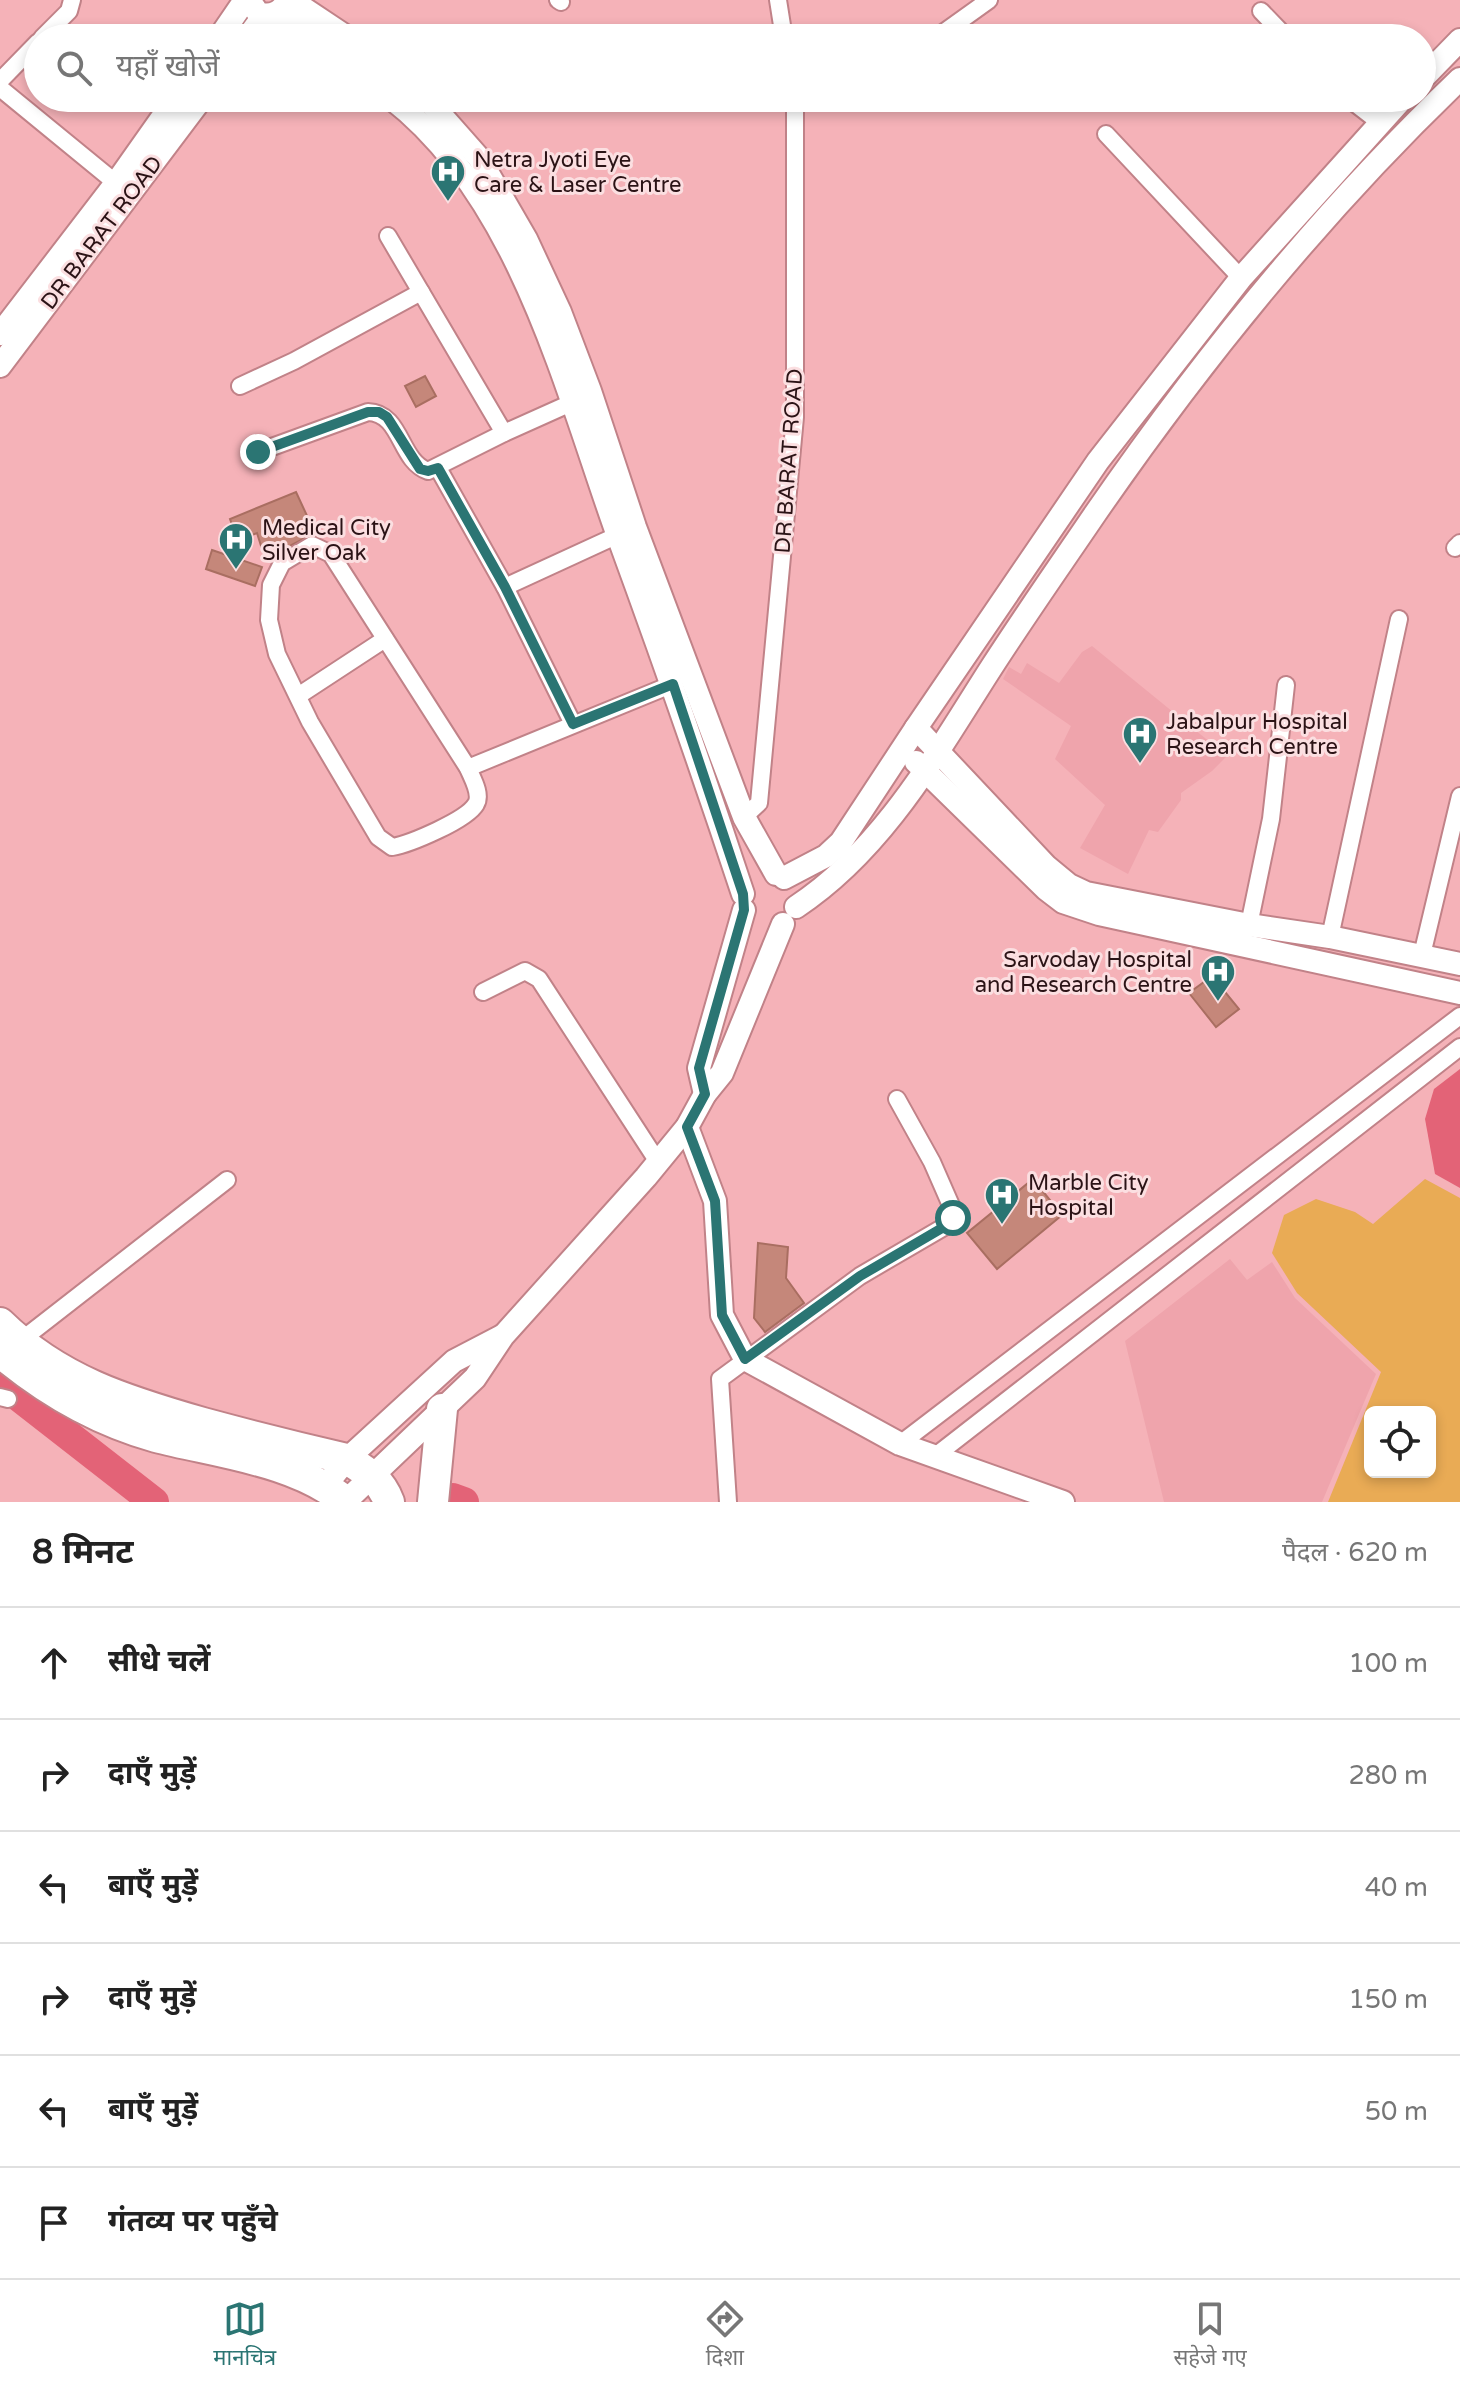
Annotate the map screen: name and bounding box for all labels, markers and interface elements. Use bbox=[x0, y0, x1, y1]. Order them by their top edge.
search box bbox=[24, 24, 1436, 112]
icon: search bbox=[52, 46, 96, 90]
text: यहाँ खोजें bbox=[116, 48, 219, 85]
place label: Netra Jyoti Eye Care & Laser Centre bbox=[474, 147, 681, 198]
street label: DR BARAT ROAD bbox=[36, 151, 168, 315]
hospital icon: Netra Jyoti Eye Care & Laser Centre bbox=[429, 153, 467, 203]
street label: DR BARAT ROAD bbox=[770, 368, 808, 555]
route end bbox=[240, 434, 276, 470]
place label: Medical City Silver Oak bbox=[262, 515, 391, 566]
hospital icon: Medical City Silver Oak bbox=[217, 521, 255, 571]
place label: Jabalpur Hospital Research Centre bbox=[1166, 709, 1348, 760]
hospital icon: Jabalpur Hospital Research Centre bbox=[1121, 715, 1159, 765]
place label: Sarvoday Hospital and Research Centre bbox=[975, 947, 1192, 998]
hospital icon: Sarvoday Hospital and Research Centre bbox=[1199, 953, 1237, 1003]
place label: Marble City Hospital bbox=[1028, 1170, 1149, 1221]
hospital icon: Marble City Hospital bbox=[983, 1176, 1021, 1226]
route start bbox=[935, 1200, 971, 1236]
map controls bbox=[1364, 1406, 1436, 1478]
button: locate bbox=[1364, 1406, 1436, 1478]
text: 8 मिनट bbox=[32, 1532, 134, 1573]
text: पैदल · 620 m bbox=[1282, 1537, 1428, 1568]
icon: ahead bbox=[32, 1641, 76, 1685]
text: सीधे चलें bbox=[108, 1643, 210, 1680]
text: 100 m bbox=[1348, 1648, 1428, 1679]
icon: right bbox=[32, 1753, 76, 1797]
text: दाएँ मुड़ें bbox=[108, 1755, 196, 1792]
text: 280 m bbox=[1348, 1760, 1428, 1791]
icon: left bbox=[32, 1865, 76, 1909]
text: बाएँ मुड़ें bbox=[108, 1867, 198, 1904]
text: 40 m bbox=[1365, 1872, 1428, 1903]
icon: right bbox=[32, 1977, 76, 2021]
text: दाएँ मुड़ें bbox=[108, 1979, 196, 2016]
text: 150 m bbox=[1348, 1984, 1428, 2015]
icon: left bbox=[32, 2089, 76, 2133]
text: बाएँ मुड़ें bbox=[108, 2091, 198, 2128]
text: 50 m bbox=[1365, 2096, 1428, 2127]
icon: arrive bbox=[32, 2201, 76, 2245]
text: गंतव्य पर पहुँचे bbox=[108, 2203, 278, 2240]
tab: मानचित्र bbox=[213, 2297, 276, 2374]
tab: दिशा bbox=[703, 2297, 747, 2374]
tab: सहेजे गए bbox=[1173, 2297, 1247, 2374]

